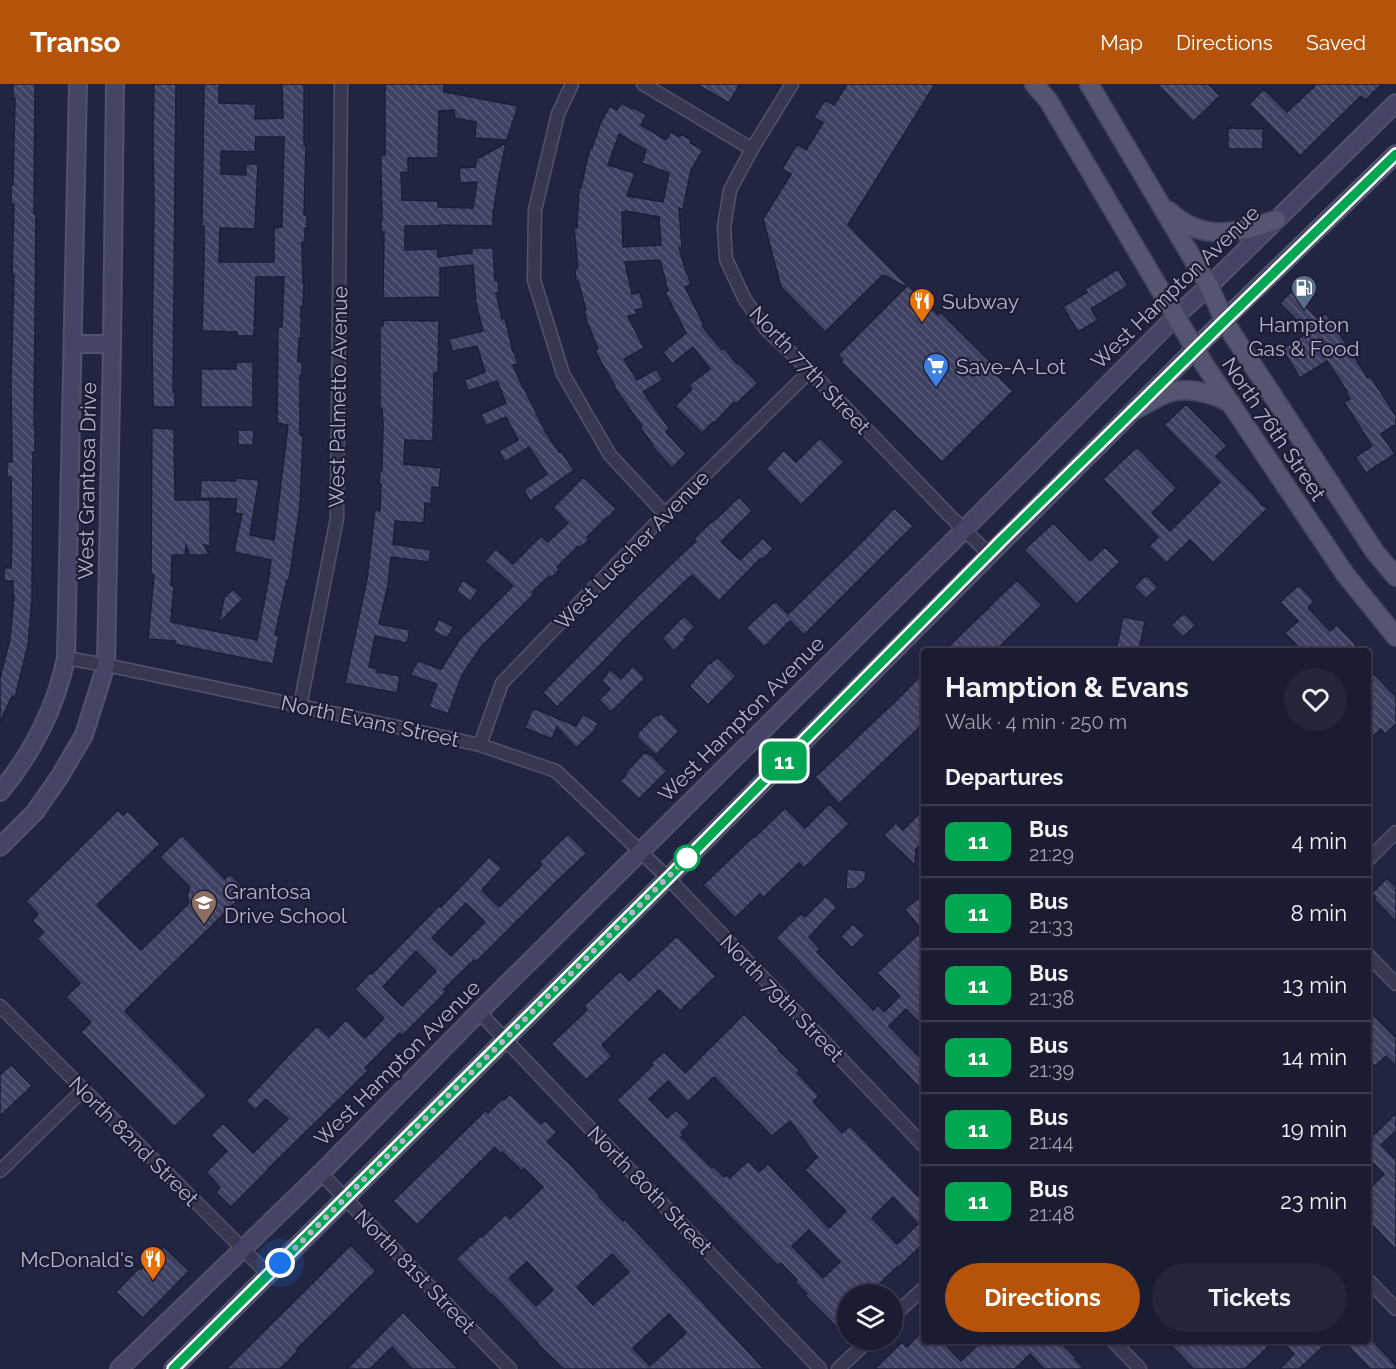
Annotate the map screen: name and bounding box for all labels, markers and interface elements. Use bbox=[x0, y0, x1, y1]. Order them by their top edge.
text: Transo bbox=[30, 26, 120, 59]
text: Map bbox=[1100, 30, 1143, 55]
text: Directions bbox=[1176, 30, 1273, 55]
text: Saved bbox=[1306, 30, 1366, 55]
street label: West Hampton Avenue bbox=[1086, 200, 1264, 374]
fuel station icon: Hampton Gas & Food bbox=[1289, 273, 1319, 311]
street label: West Palmetto Avenue bbox=[324, 286, 352, 508]
restaurant icon: Subway bbox=[907, 286, 937, 324]
place label: Subway bbox=[942, 289, 1019, 314]
street label: North 77th Street bbox=[744, 301, 876, 439]
place label: Hampton Gas & Food bbox=[1248, 312, 1360, 361]
supermarket icon: Save-A-Lot bbox=[921, 351, 951, 389]
street label: North 76th Street bbox=[1217, 353, 1331, 505]
place label: Save-A-Lot bbox=[956, 354, 1066, 379]
street label: West Grantosa Drive bbox=[73, 382, 101, 580]
street label: West Luscher Avenue bbox=[550, 465, 714, 635]
street label: West Hampton Avenue bbox=[653, 631, 829, 807]
button: heart bbox=[1284, 668, 1347, 731]
text: Hamption & Evans bbox=[945, 671, 1189, 704]
street label: North Evans Street bbox=[279, 690, 461, 752]
text: Walk · 4 min · 250 m bbox=[945, 710, 1127, 734]
line badge: 11 bbox=[757, 742, 811, 780]
text: 11 bbox=[774, 749, 794, 774]
text: Departures bbox=[945, 764, 1063, 790]
text: Bus bbox=[1029, 816, 1068, 842]
text: 4 min bbox=[1292, 828, 1347, 854]
text: 11 bbox=[968, 829, 988, 854]
text: 21:29 bbox=[1029, 842, 1074, 866]
unlabelled marker bbox=[674, 845, 700, 871]
place label: Grantosa Drive School bbox=[224, 879, 347, 928]
school or university icon: Grantosa Drive School bbox=[189, 888, 219, 926]
text: Bus bbox=[1029, 888, 1068, 914]
text: 8 min bbox=[1291, 900, 1347, 926]
text: 11 bbox=[968, 901, 988, 926]
text: 21:33 bbox=[1029, 914, 1073, 938]
street label: North 79th Street bbox=[715, 929, 849, 1067]
text: Bus bbox=[1029, 960, 1068, 986]
text: 13 min bbox=[1282, 972, 1347, 998]
text: 11 bbox=[968, 973, 988, 998]
street label: West Hampton Avenue bbox=[309, 975, 485, 1151]
text: 21:38 bbox=[1029, 986, 1074, 1010]
text: Bus bbox=[1029, 1032, 1068, 1058]
text: 14 min bbox=[1282, 1044, 1347, 1070]
text: 11 bbox=[968, 1045, 988, 1070]
text: 21:39 bbox=[1029, 1058, 1074, 1082]
street label: North 82nd Street bbox=[64, 1071, 204, 1211]
text: Bus bbox=[1029, 1104, 1068, 1130]
text: 19 min bbox=[1281, 1116, 1347, 1142]
text: 11 bbox=[968, 1117, 988, 1142]
street label: North 80th Street bbox=[582, 1121, 718, 1259]
text: 21:44 bbox=[1029, 1130, 1074, 1154]
text: Bus bbox=[1029, 1176, 1068, 1202]
text: 23 min bbox=[1280, 1188, 1347, 1214]
text: 11 bbox=[968, 1189, 988, 1214]
text: 21:48 bbox=[1029, 1202, 1075, 1226]
street label: North 81st Street bbox=[349, 1204, 481, 1338]
restaurant icon: McDonald's bbox=[138, 1244, 168, 1282]
place label: McDonald's bbox=[20, 1247, 134, 1272]
your location bbox=[265, 1248, 295, 1278]
button: Directions bbox=[945, 1263, 1140, 1332]
button: Tickets bbox=[1152, 1263, 1347, 1332]
map controls bbox=[837, 1284, 903, 1350]
button: layers bbox=[837, 1284, 903, 1350]

